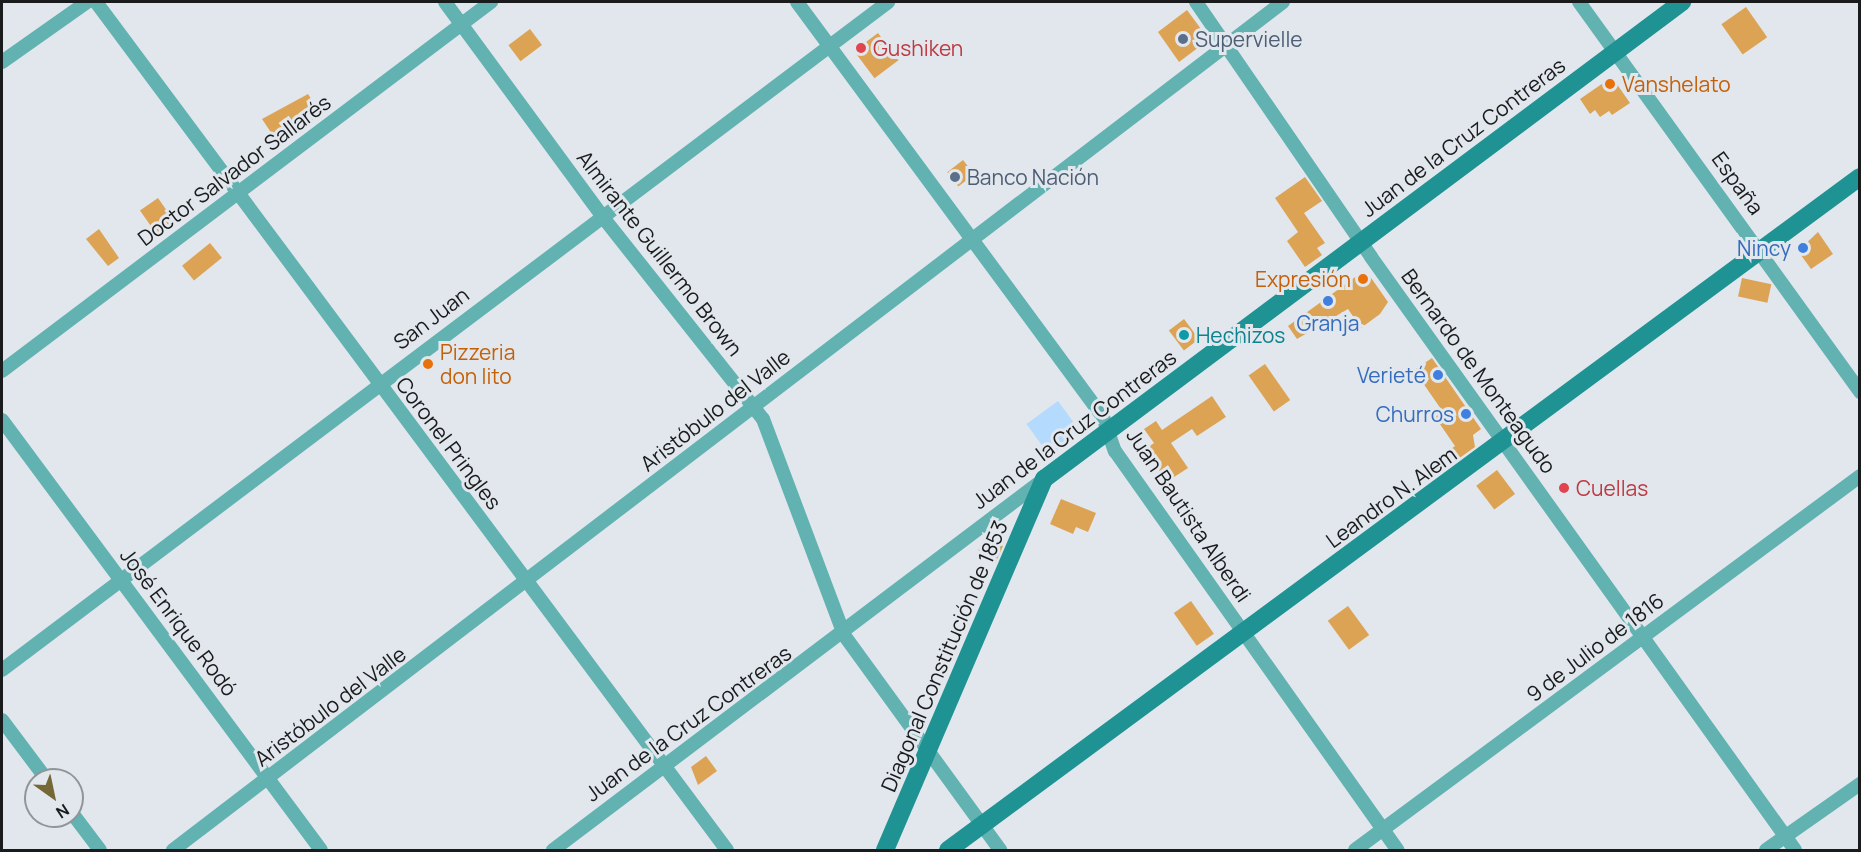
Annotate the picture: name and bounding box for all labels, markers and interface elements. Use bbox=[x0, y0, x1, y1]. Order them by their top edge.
place label: Supervielle bbox=[1195, 26, 1303, 52]
marker: Supervielle bbox=[1176, 32, 1190, 46]
place label: Gushiken bbox=[873, 35, 963, 61]
marker: Gushiken bbox=[854, 41, 868, 55]
street label: Juan de la Cruz Contreras bbox=[1356, 52, 1570, 222]
place label: Vanshelato bbox=[1622, 71, 1731, 97]
marker: Vanshelato bbox=[1603, 77, 1617, 91]
street label: Doctor Salvador Sallarés bbox=[133, 89, 335, 251]
street label: Almirante Guillermo Brown bbox=[572, 145, 748, 361]
street label: España bbox=[1707, 147, 1769, 219]
place label: Banco Nación bbox=[967, 164, 1099, 190]
marker: Banco Nación bbox=[948, 170, 962, 184]
place label: Nincy bbox=[1737, 235, 1791, 261]
marker: Nincy bbox=[1796, 241, 1810, 255]
street label: Bernardo de Monteagudo bbox=[1396, 264, 1562, 478]
place label: Expresión bbox=[1255, 266, 1351, 292]
marker: Expresión bbox=[1356, 272, 1370, 286]
street label: San Juan bbox=[388, 282, 474, 354]
marker: Granja bbox=[1321, 294, 1335, 308]
place label: Granja bbox=[1296, 310, 1360, 336]
place label: Hechizos bbox=[1196, 322, 1285, 348]
marker: Hechizos bbox=[1177, 328, 1191, 342]
place label: Pizzeria don lito bbox=[440, 339, 515, 389]
street label: Aristóbulo del Valle bbox=[635, 344, 795, 476]
street label: Juan de la Cruz Contreras bbox=[967, 344, 1181, 514]
marker: Pizzeria don lito bbox=[421, 357, 435, 371]
place label: Verieté bbox=[1357, 362, 1426, 388]
marker: Verieté bbox=[1431, 368, 1445, 382]
street label: Coronel Pringles bbox=[391, 372, 507, 514]
place label: Churros bbox=[1376, 401, 1454, 427]
marker: Churros bbox=[1459, 407, 1473, 421]
street label: Juan Bautista Alberdi bbox=[1122, 423, 1256, 607]
street label: Leandro N. Alem bbox=[1321, 441, 1461, 553]
place label: Cuellas bbox=[1576, 475, 1648, 501]
marker: Cuellas bbox=[1557, 481, 1571, 495]
street label: Diagonal Constitución de 1853 bbox=[875, 517, 1013, 795]
street label: José Enrique Rodó bbox=[115, 543, 243, 701]
street label: 9 de Julio de 1816 bbox=[1521, 587, 1669, 707]
street label: Juan de la Cruz Contreras bbox=[580, 640, 796, 806]
street label: Aristóbulo del Valle bbox=[249, 641, 411, 771]
north arrow bbox=[24, 768, 84, 828]
text: N bbox=[52, 799, 74, 824]

